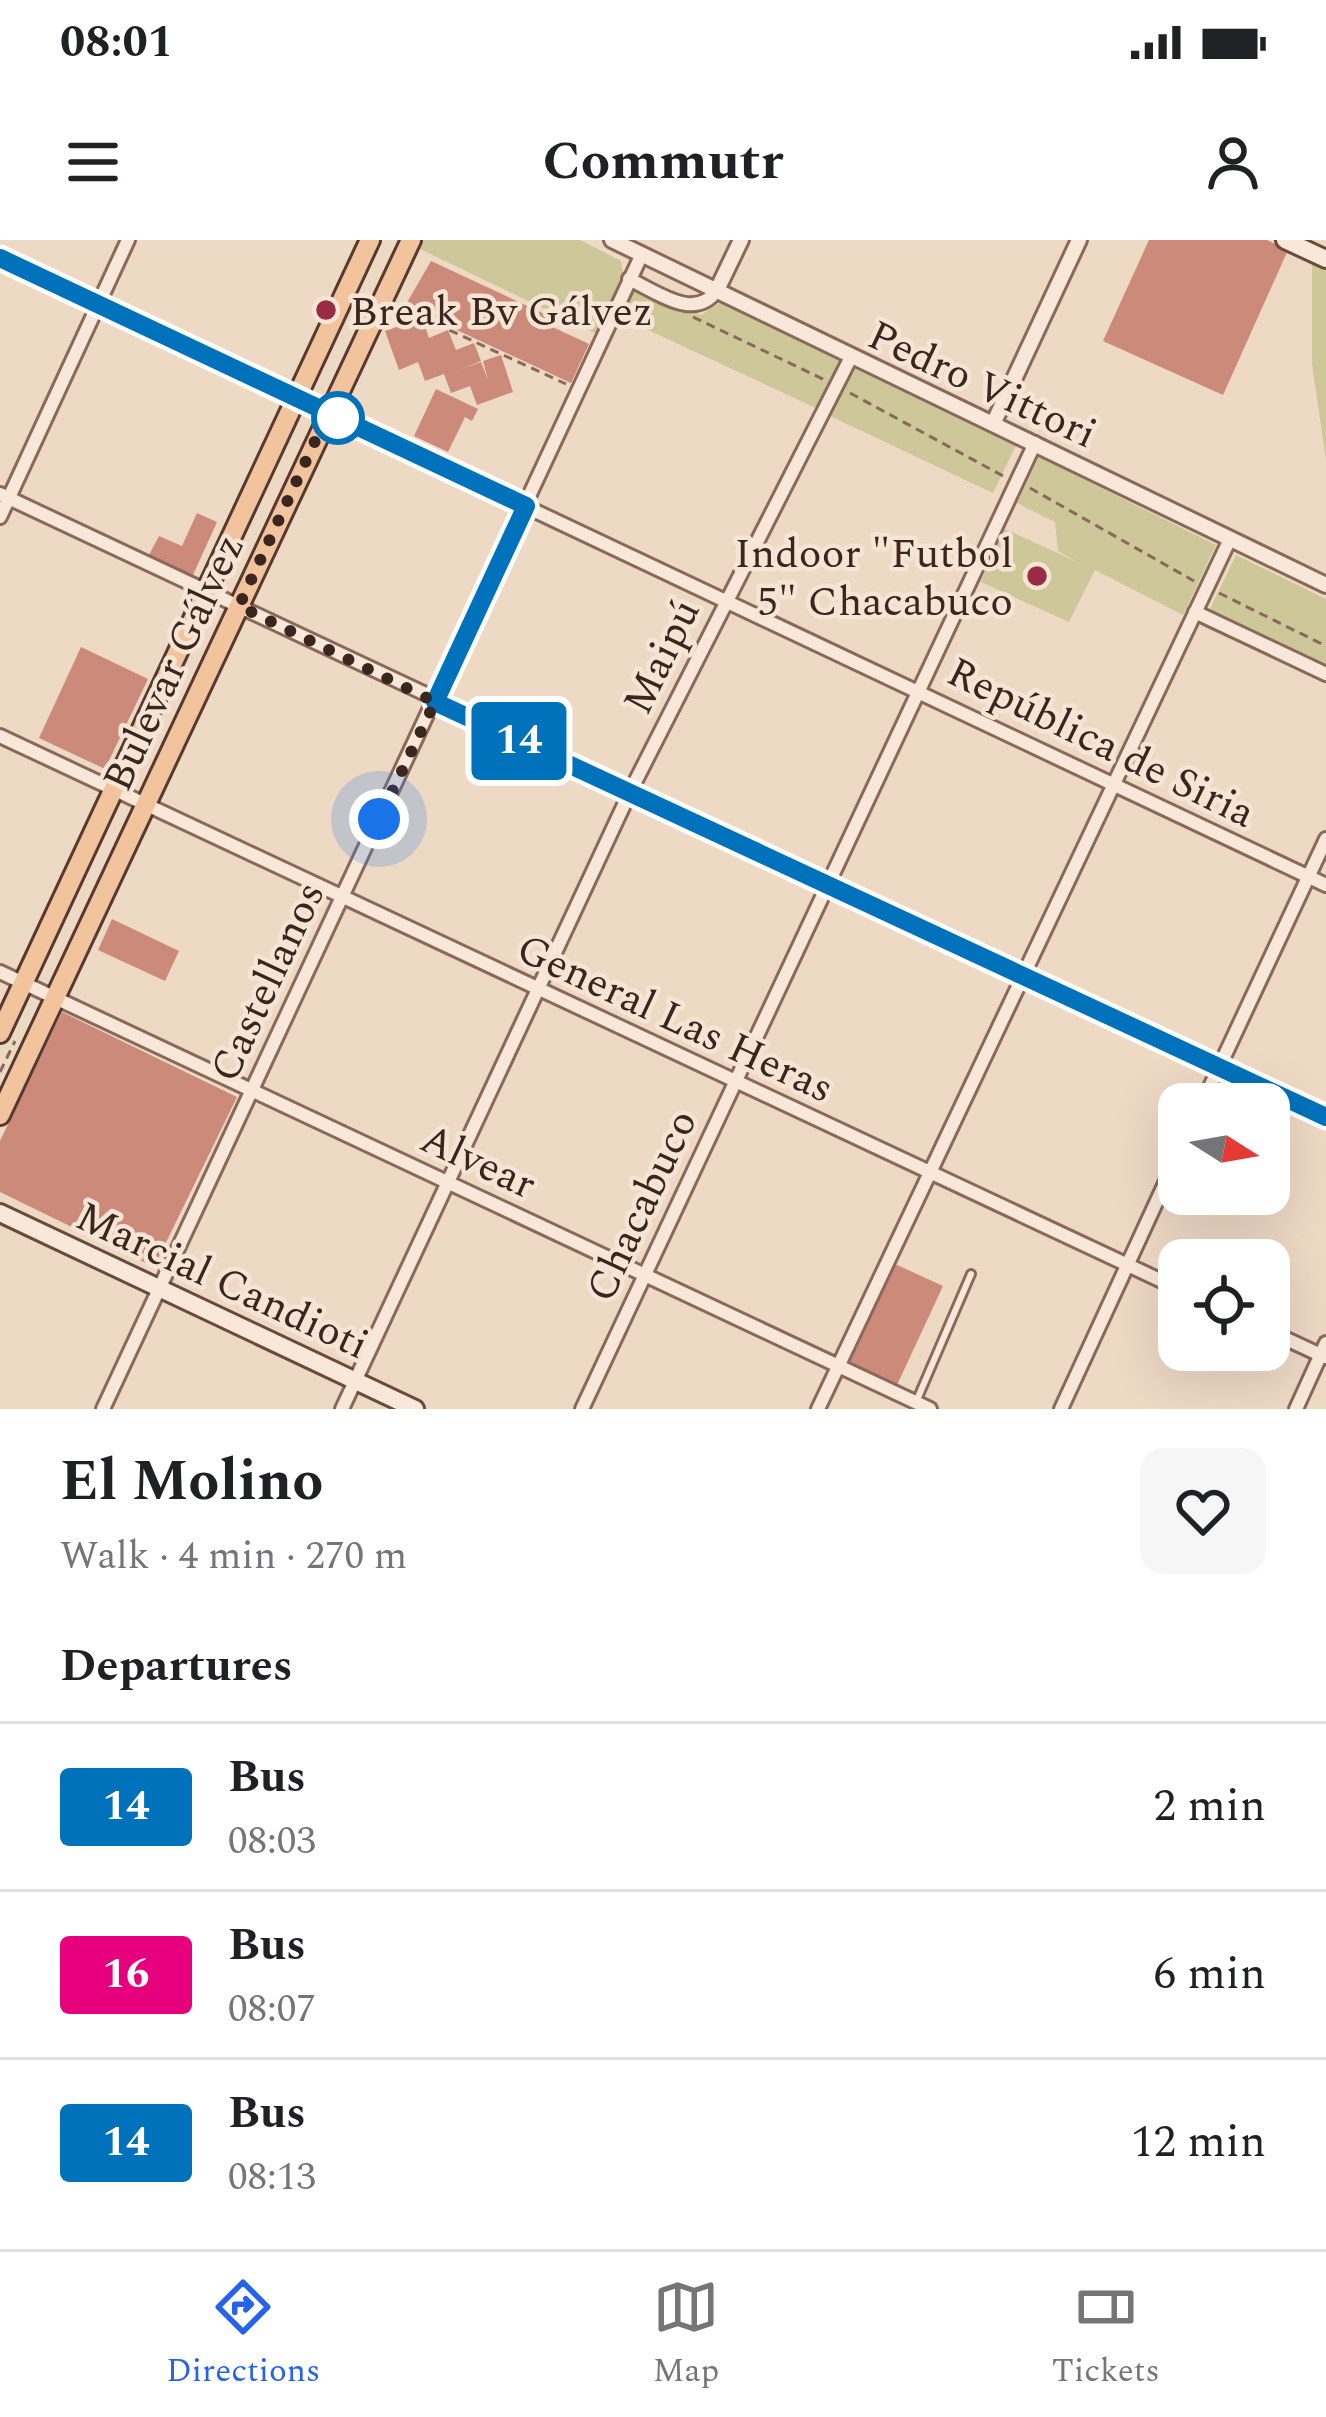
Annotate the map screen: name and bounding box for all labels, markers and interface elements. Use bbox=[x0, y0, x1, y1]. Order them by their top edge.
text: 08:01 bbox=[60, 8, 173, 77]
text: Commutr bbox=[542, 121, 784, 203]
icon: menu bbox=[60, 129, 126, 195]
icon: person bbox=[1200, 129, 1266, 195]
place label: Break Bv Gálvez bbox=[350, 281, 653, 344]
marker: Break Bv Gálvez bbox=[313, 297, 339, 323]
street label: Pedro Vittori bbox=[857, 305, 1107, 466]
unlabelled marker bbox=[313, 393, 363, 443]
place label: Indoor "Futbol 5" Chacabuco bbox=[734, 523, 1013, 634]
street label: Bulevar Gálvez bbox=[87, 524, 261, 802]
marker: Indoor "Futbol 5" Chacabuco bbox=[1024, 563, 1050, 589]
street label: Maipú bbox=[607, 589, 717, 725]
street label: República de Siria bbox=[936, 641, 1266, 845]
line badge: 14 bbox=[465, 702, 573, 780]
text: 14 bbox=[495, 709, 543, 772]
your location bbox=[349, 789, 409, 849]
street label: Castellanos bbox=[194, 872, 342, 1093]
street label: General Las Heras bbox=[506, 918, 844, 1120]
north arrow bbox=[1158, 1083, 1290, 1215]
map controls bbox=[1158, 1083, 1290, 1371]
street label: Chacabuco bbox=[570, 1100, 714, 1313]
street label: Alvear bbox=[410, 1108, 546, 1216]
street label: Marcial Candioti bbox=[65, 1186, 379, 1377]
button: locate bbox=[1158, 1239, 1290, 1371]
text: El Molino bbox=[60, 1439, 324, 1525]
button: heart bbox=[1140, 1448, 1266, 1574]
text: Walk · 4 min · 270 m bbox=[60, 1527, 407, 1586]
text: Departures bbox=[60, 1632, 293, 1701]
text: Bus bbox=[228, 1743, 306, 1812]
text: 2 min bbox=[1153, 1772, 1266, 1841]
text: 14 bbox=[102, 1775, 150, 1838]
text: 08:03 bbox=[228, 1812, 316, 1871]
text: Bus bbox=[228, 1911, 306, 1980]
text: 6 min bbox=[1153, 1940, 1266, 2009]
text: 16 bbox=[102, 1943, 150, 2006]
text: 08:07 bbox=[228, 1980, 316, 2039]
text: Bus bbox=[228, 2079, 306, 2148]
text: 12 min bbox=[1131, 2108, 1266, 2177]
text: 14 bbox=[102, 2111, 150, 2174]
text: 08:13 bbox=[228, 2148, 316, 2207]
tab: Directions bbox=[166, 2274, 320, 2396]
tab: Map bbox=[653, 2274, 719, 2396]
tab: Tickets bbox=[1052, 2274, 1160, 2396]

